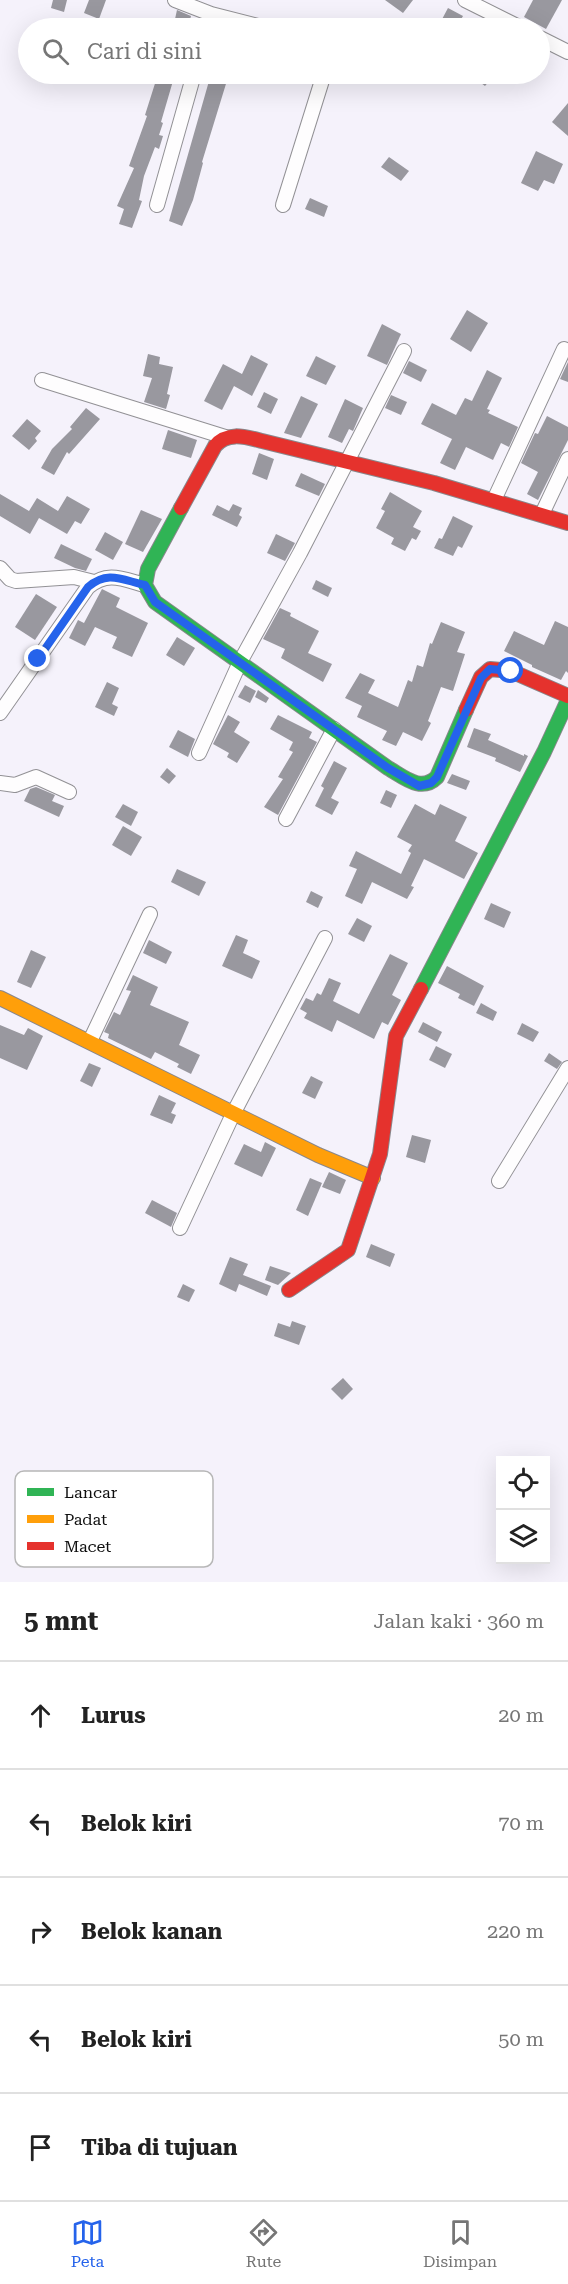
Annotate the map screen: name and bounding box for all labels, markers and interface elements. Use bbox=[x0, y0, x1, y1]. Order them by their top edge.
search box bbox=[18, 18, 550, 84]
icon: search bbox=[39, 35, 72, 68]
text: Cari di sini bbox=[87, 39, 202, 64]
route end bbox=[24, 645, 50, 671]
route start bbox=[497, 657, 523, 683]
map controls bbox=[496, 1456, 550, 1564]
button: locate bbox=[496, 1456, 550, 1510]
legend bbox=[15, 1471, 213, 1567]
text: Lancar bbox=[64, 1483, 118, 1502]
text: Padat bbox=[64, 1510, 107, 1529]
button: layers bbox=[496, 1510, 550, 1564]
text: Macet bbox=[64, 1537, 111, 1556]
text: 5 mnt bbox=[24, 1606, 98, 1636]
text: Jalan kaki · 360 m bbox=[373, 1609, 544, 1633]
icon: ahead bbox=[24, 1699, 57, 1732]
text: Lurus bbox=[81, 1703, 146, 1728]
text: 20 m bbox=[498, 1703, 544, 1727]
icon: left bbox=[24, 1807, 57, 1840]
text: Belok kiri bbox=[81, 1811, 192, 1836]
text: 70 m bbox=[498, 1811, 544, 1835]
icon: right bbox=[24, 1915, 57, 1948]
text: Belok kanan bbox=[81, 1919, 222, 1944]
text: 220 m bbox=[487, 1919, 544, 1943]
icon: left bbox=[24, 2023, 57, 2056]
text: Belok kiri bbox=[81, 2027, 192, 2052]
text: 50 m bbox=[498, 2027, 544, 2051]
icon: arrive bbox=[24, 2131, 57, 2164]
text: Tiba di tujuan bbox=[81, 2135, 237, 2160]
tab: Peta bbox=[71, 2216, 104, 2271]
tab: Rute bbox=[246, 2216, 281, 2271]
tab: Disimpan bbox=[423, 2216, 497, 2271]

